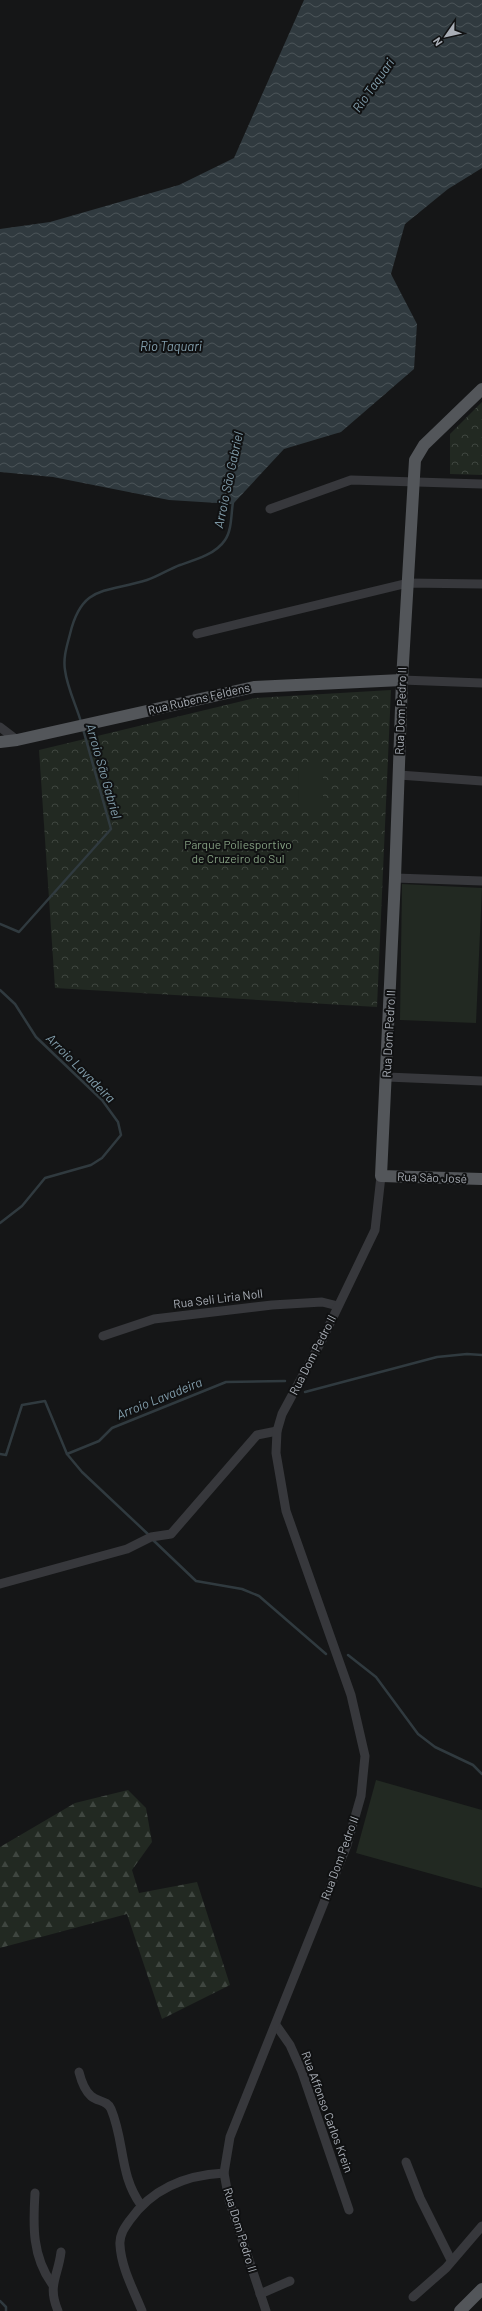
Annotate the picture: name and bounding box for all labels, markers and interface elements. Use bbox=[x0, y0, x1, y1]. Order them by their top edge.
north arrow bbox=[426, 16, 466, 56]
text: N bbox=[430, 35, 445, 49]
water label: Rio Taquari bbox=[349, 54, 398, 115]
water label: Rio Taquari bbox=[140, 338, 203, 354]
water label: Arroio São Gabriel bbox=[210, 430, 246, 530]
street label: Rua Dom Pedro II bbox=[391, 667, 409, 755]
street label: Rua Rubens Feldens bbox=[146, 679, 251, 717]
water label: Arroio São Gabriel bbox=[83, 722, 125, 820]
park label: Parque Poliesportivo de Cruzeiro do Sul bbox=[184, 837, 292, 865]
street label: Rua Dom Pedro II bbox=[379, 990, 397, 1078]
water label: Arroio Lavadeira bbox=[43, 1030, 119, 1106]
street label: Rua São José bbox=[397, 1169, 467, 1185]
street label: Rua Seli Liria Noll bbox=[172, 1286, 263, 1310]
street label: Rua Dom Pedro II bbox=[286, 1312, 338, 1397]
water label: Arroio Lavadeira bbox=[114, 1373, 204, 1422]
street label: Rua Dom Pedro II bbox=[317, 1814, 361, 1901]
street label: Rua Affonso Carlos Krein bbox=[299, 2049, 356, 2174]
street label: Rua Dom Pedro II bbox=[221, 2186, 260, 2274]

